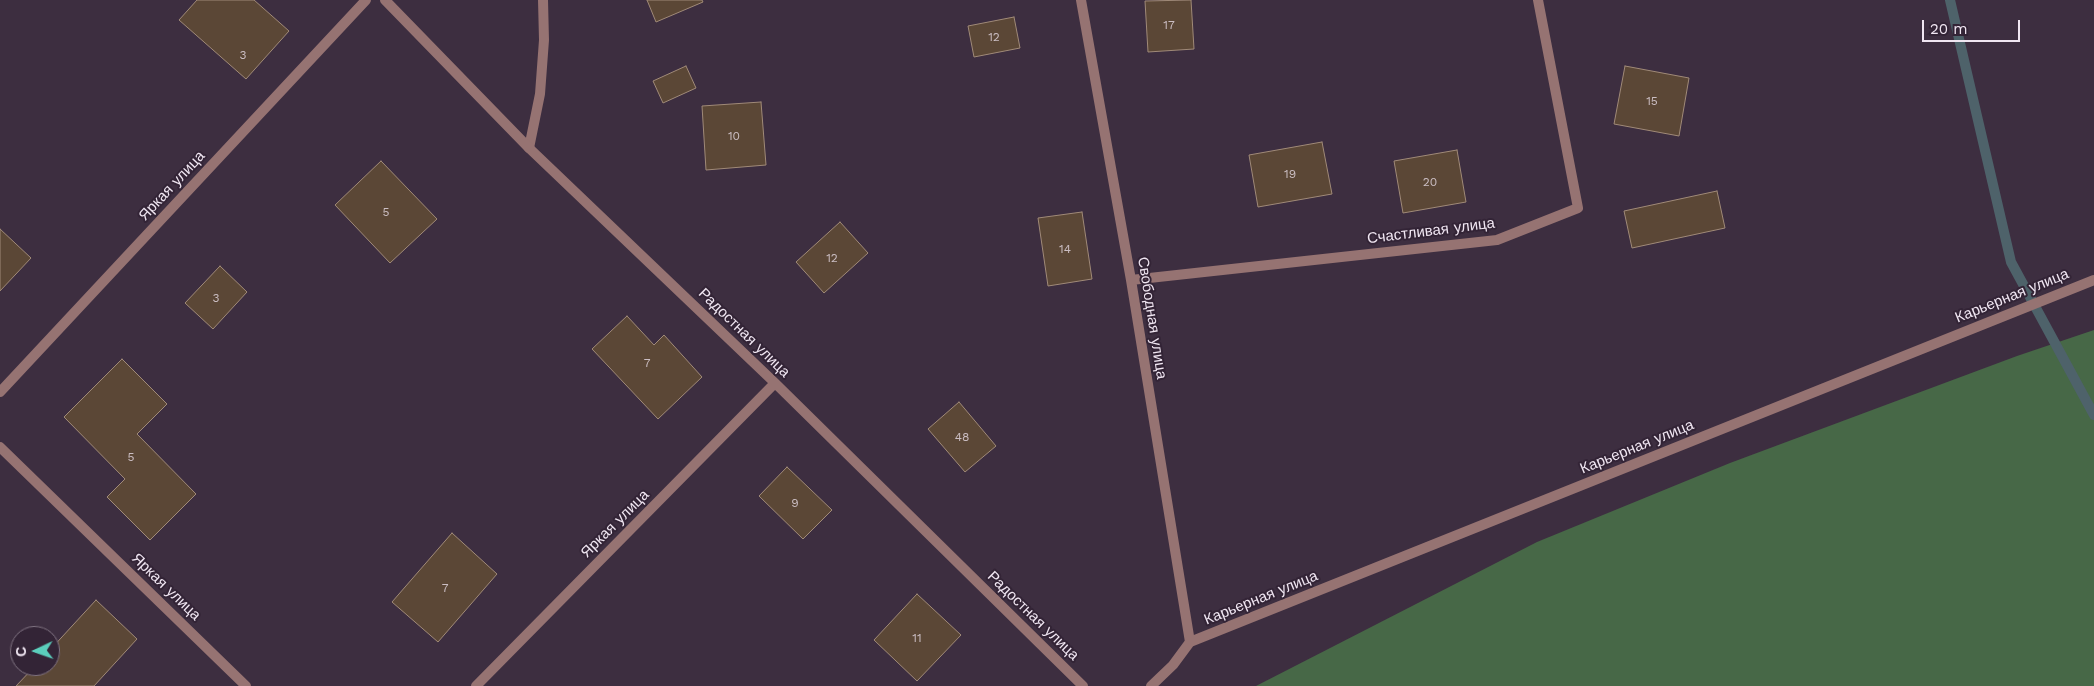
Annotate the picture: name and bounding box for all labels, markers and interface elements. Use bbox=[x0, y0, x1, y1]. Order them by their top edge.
scale bar bbox=[1924, 10, 2022, 42]
house number: 17 bbox=[1163, 18, 1175, 32]
text: 20 m bbox=[1930, 20, 1968, 38]
house number: 12 bbox=[988, 30, 1000, 44]
house number: 3 bbox=[240, 48, 246, 62]
house number: 15 bbox=[1646, 94, 1658, 108]
house number: 10 bbox=[728, 129, 740, 143]
street label: Яркая улица bbox=[135, 147, 209, 225]
house number: 19 bbox=[1284, 167, 1296, 181]
house number: 20 bbox=[1423, 175, 1437, 189]
house number: 5 bbox=[383, 205, 389, 219]
street label: Счастливая улица bbox=[1366, 214, 1496, 248]
house number: 14 bbox=[1059, 242, 1071, 256]
house number: 12 bbox=[826, 251, 838, 265]
street label: Свободная улица bbox=[1133, 256, 1171, 380]
street label: Карьерная улица bbox=[1953, 265, 2071, 327]
street label: Радостная улица bbox=[694, 285, 794, 381]
house number: 3 bbox=[213, 291, 219, 305]
house number: 7 bbox=[644, 356, 650, 370]
street label: Карьерная улица bbox=[1578, 416, 1696, 478]
house number: 48 bbox=[955, 430, 969, 444]
house number: 5 bbox=[128, 450, 134, 464]
street label: Яркая улица bbox=[577, 486, 653, 562]
house number: 9 bbox=[791, 496, 799, 510]
street label: Яркая улица bbox=[128, 550, 204, 624]
street label: Карьерная улица bbox=[1202, 567, 1320, 629]
street label: Радостная улица bbox=[983, 568, 1083, 664]
house number: 7 bbox=[442, 581, 448, 595]
north arrow bbox=[10, 626, 60, 676]
house number: 11 bbox=[912, 631, 922, 645]
text: С bbox=[13, 646, 29, 657]

